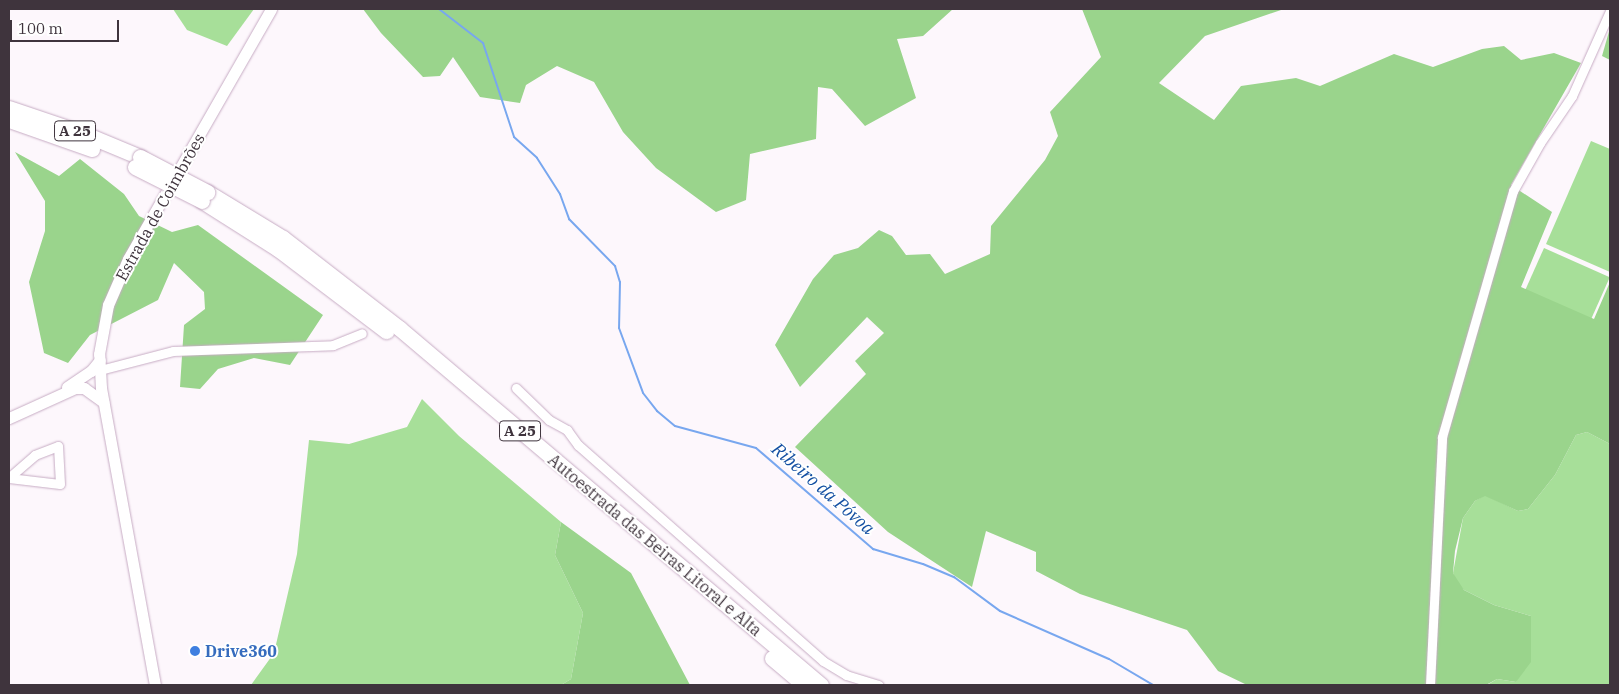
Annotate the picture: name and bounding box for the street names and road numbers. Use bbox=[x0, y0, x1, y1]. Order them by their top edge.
road number: A 25 bbox=[54, 118, 96, 144]
street label: Estrada de Coimbrões bbox=[112, 130, 208, 284]
road number: A 25 bbox=[499, 418, 541, 444]
street label: Autoestrada das Beiras Litoral e Alta bbox=[544, 450, 766, 640]

